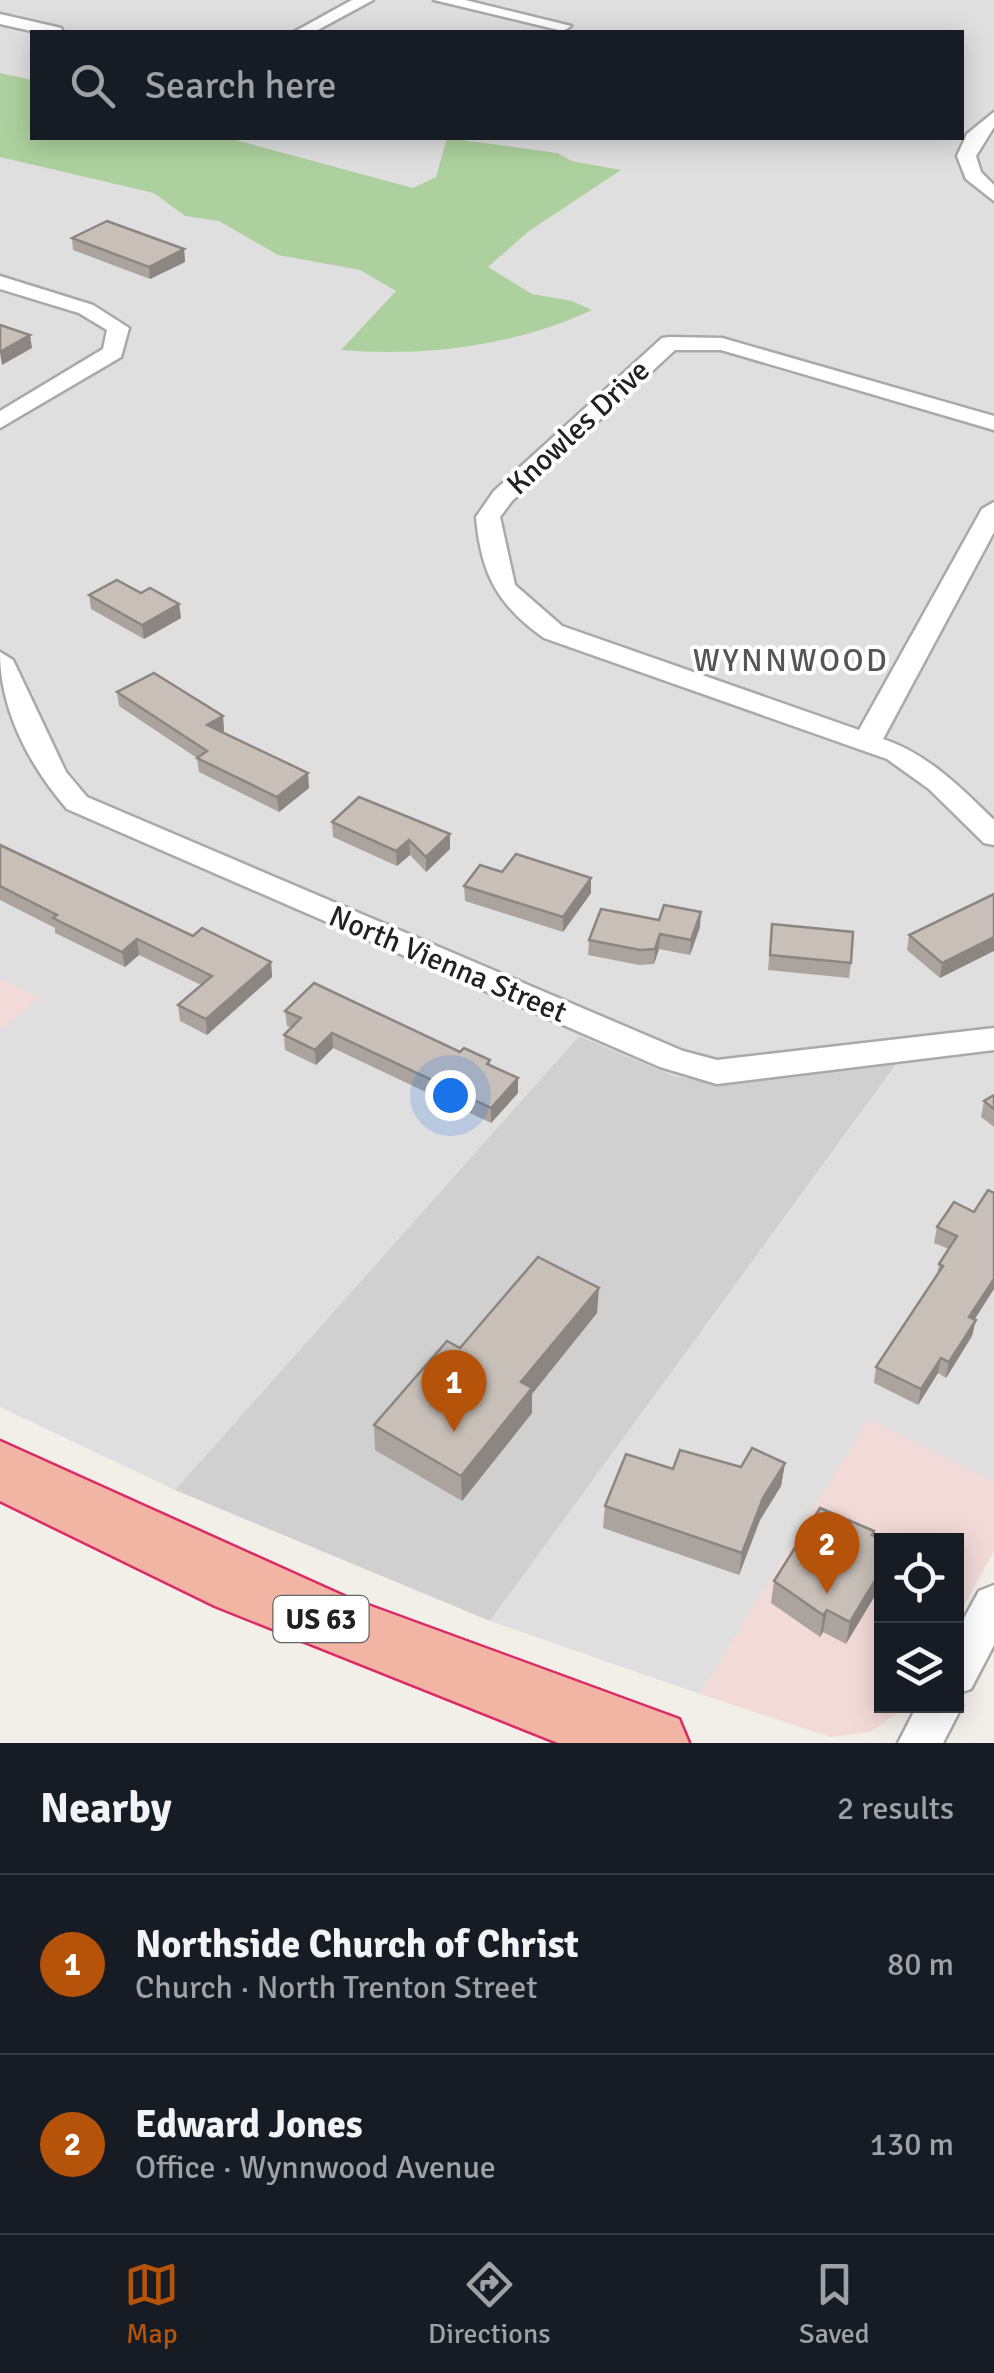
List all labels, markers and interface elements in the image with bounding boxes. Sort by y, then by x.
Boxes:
search box [30,30,964,140]
icon: search [65,58,120,113]
text: Search here [145,62,337,109]
street label: Knowles Drive [499,352,657,503]
district label: WYNNWOOD [693,641,889,680]
street label: North Vienna Street [324,898,572,1031]
your location [425,1070,476,1121]
pin: 1 [422,1350,486,1432]
pin: 2 [794,1512,860,1594]
map controls [874,1533,964,1713]
button: locate [874,1533,964,1623]
road number: US 63 [274,1596,368,1642]
button: layers [874,1623,964,1713]
text: Nearby [40,1783,172,1834]
text: 2 results [837,1789,954,1828]
text: Northside Church of Christ [135,1921,579,1968]
text: 1 [64,1945,81,1984]
text: 80 m [887,1945,954,1984]
text: Church · North Trenton Street [135,1968,537,2007]
text: Edward Jones [135,2101,363,2148]
text: 2 [64,2125,81,2164]
text: 130 m [870,2125,954,2164]
text: Office · Wynnwood Avenue [135,2148,496,2187]
tab: Map [124,2257,179,2351]
tab: Directions [428,2257,550,2351]
tab: Saved [799,2257,870,2351]

